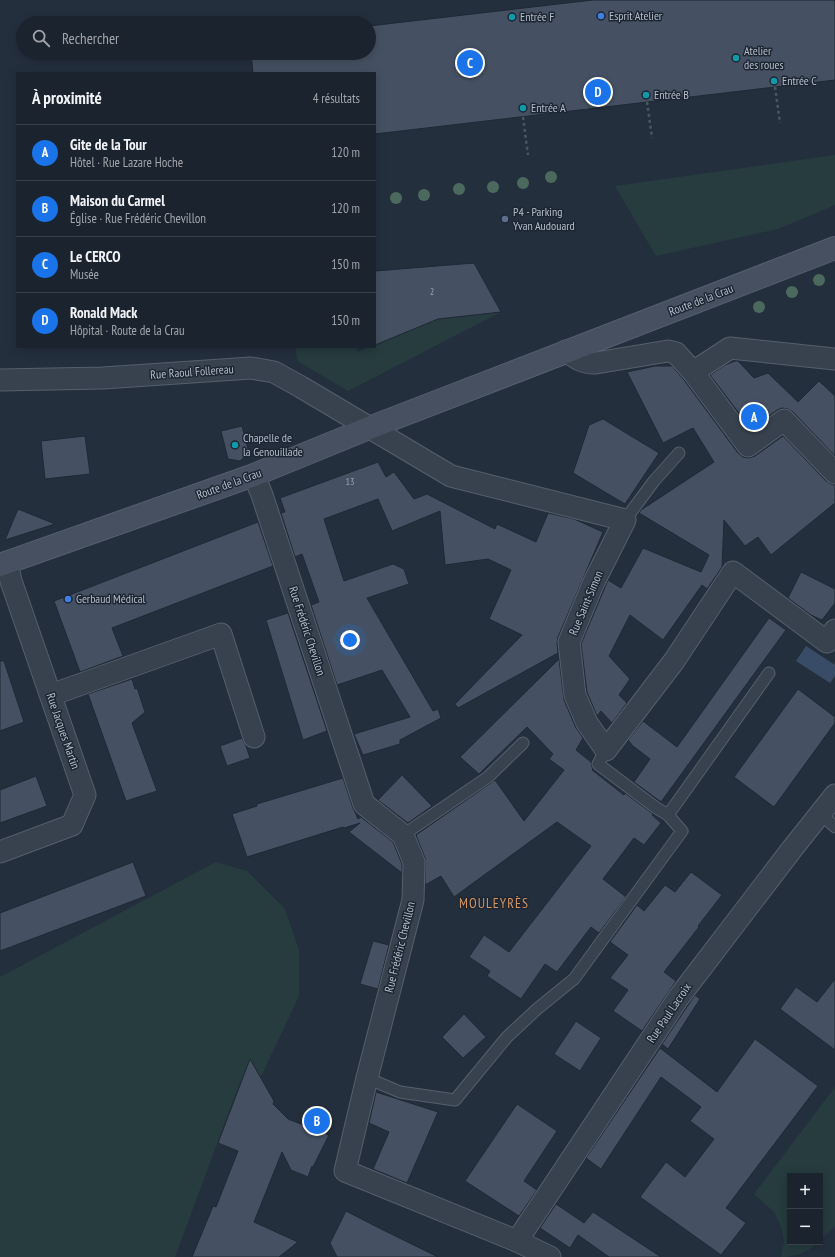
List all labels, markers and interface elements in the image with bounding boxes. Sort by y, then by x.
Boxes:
place label: Esprit Atelier [609,8,663,23]
place label: Entrée F [520,9,554,24]
marker: Esprit Atelier [596,11,606,21]
marker: Entrée F [507,12,517,22]
search box [16,16,376,60]
icon: search [30,27,52,49]
text: Rechercher [62,29,119,48]
place label: Atelier des roues [744,43,783,72]
pin: C [457,48,483,78]
marker: Atelier des roues [731,53,741,63]
place label: Entrée C [782,73,817,88]
marker: Entrée C [769,76,779,86]
pin: D [585,77,611,107]
text: À proximité [32,87,102,109]
place label: Entrée B [654,87,689,102]
text: 4 résultats [313,90,360,107]
marker: Entrée B [641,90,651,100]
place label: Entrée A [531,100,566,115]
marker: Entrée A [518,103,528,113]
text: Gite de la Tour [70,135,147,154]
text: A [42,144,48,161]
text: 120 m [331,144,360,161]
text: Hôtel · Rue Lazare Hoche [70,154,183,171]
text: Maison du Carmel [70,191,165,210]
text: B [42,200,48,217]
text: 120 m [331,200,360,217]
place label: P4 - Parking Yvan Audouard [513,204,575,233]
text: Église · Rue Frédéric Chevillon [70,210,206,227]
marker: P4 - Parking Yvan Audouard [500,214,510,224]
text: Le CERCO [70,247,120,266]
text: C [42,256,48,273]
text: 150 m [331,256,360,273]
text: Musée [70,266,99,283]
street label: Route de la Crau [666,280,735,319]
house number: 2 [430,285,434,298]
text: Ronald Mack [70,303,138,322]
text: D [42,312,48,329]
text: 150 m [331,312,360,329]
text: Hôpital · Route de la Crau [70,322,185,339]
street label: Rue Raoul Follereau [150,361,234,382]
pin: A [741,402,767,432]
place label: Chapelle de la Genouillade [243,430,303,459]
marker: Chapelle de la Genouillade [230,440,240,450]
street label: Route de la Crau [194,465,263,502]
house number: 13 [346,475,355,488]
street label: Rue Saint-Simon [565,568,606,637]
street label: Rue Frédéric Chevillon [286,584,329,677]
place label: Gerbaud Médical [76,591,146,606]
marker: Gerbaud Médical [63,594,73,604]
your location [340,630,360,650]
street label: Rue Jacques Martin [43,691,83,771]
district label: MOULEYRÈS [459,894,529,912]
street label: Rue Frédéric Chevillon [381,900,418,994]
street label: Rue Paul Lacroix [643,980,694,1045]
pin: B [304,1106,330,1136]
map controls [787,1173,823,1245]
button: + [787,1173,823,1209]
button: − [787,1209,823,1245]

